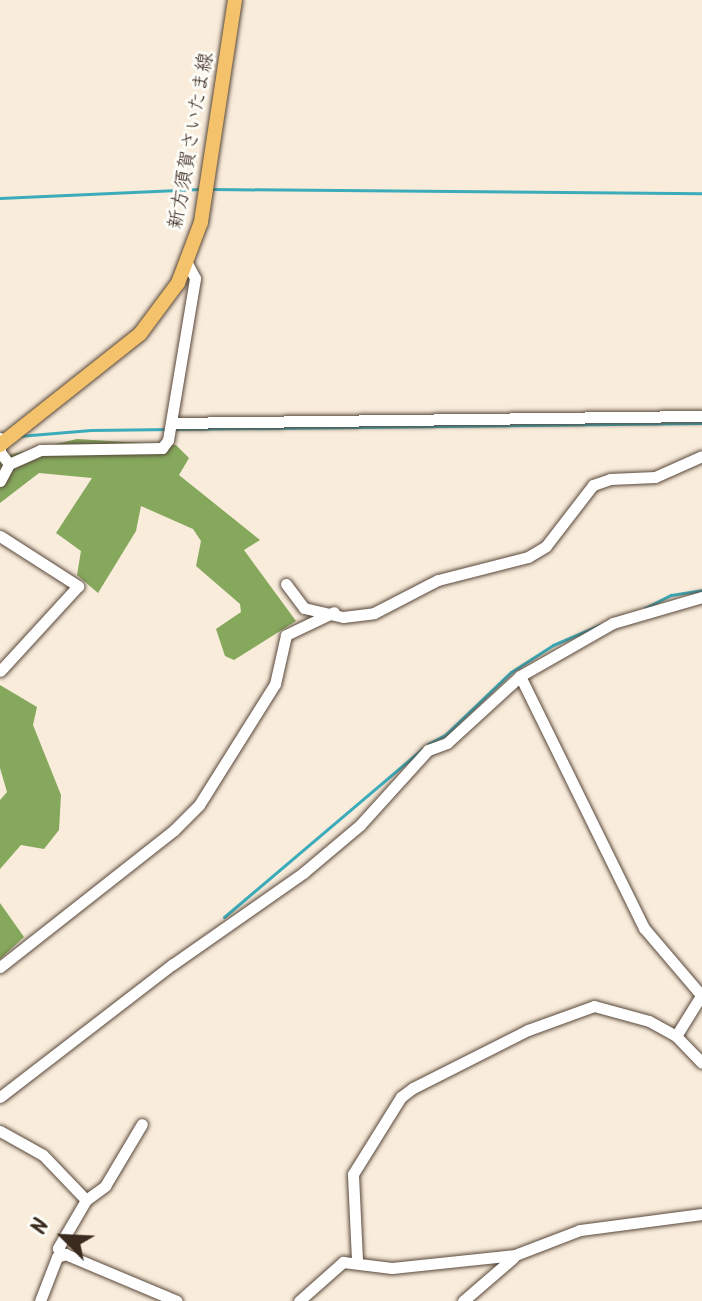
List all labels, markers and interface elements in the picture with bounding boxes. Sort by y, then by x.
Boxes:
street label: 新方須賀さいたま線 [165,50,219,232]
north arrow [24,1197,104,1277]
text: N [23,1214,60,1241]

